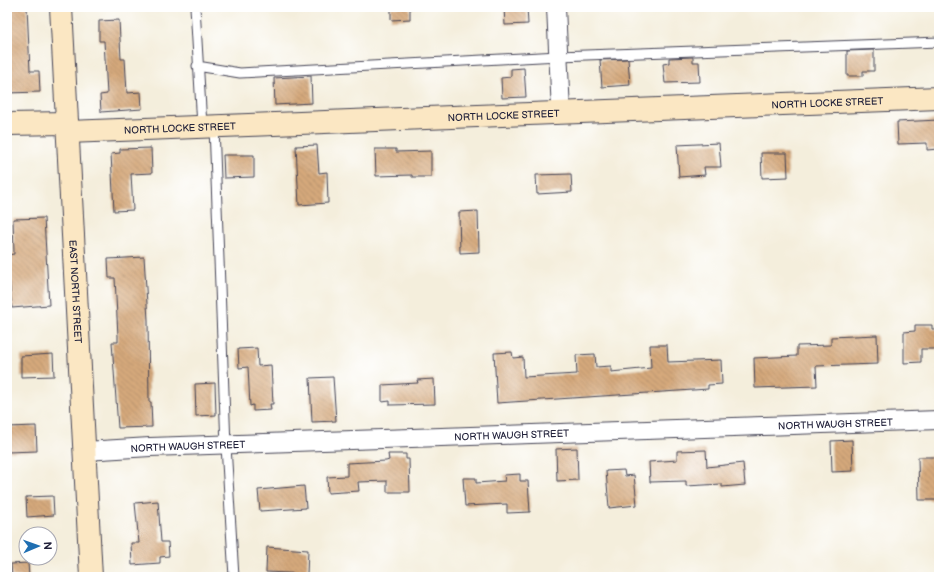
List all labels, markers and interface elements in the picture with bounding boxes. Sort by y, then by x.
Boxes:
street label: NORTH LOCKE STREET [771,95,884,112]
street label: NORTH LOCKE STREET [447,108,560,124]
street label: NORTH LOCKE STREET [124,120,236,137]
street label: EAST NORTH STREET [66,240,84,344]
street label: NORTH WAUGH STREET [778,417,893,433]
street label: NORTH WAUGH STREET [454,428,569,444]
street label: NORTH WAUGH STREET [130,439,246,455]
north arrow [18,526,58,566]
text: N [41,541,54,550]

